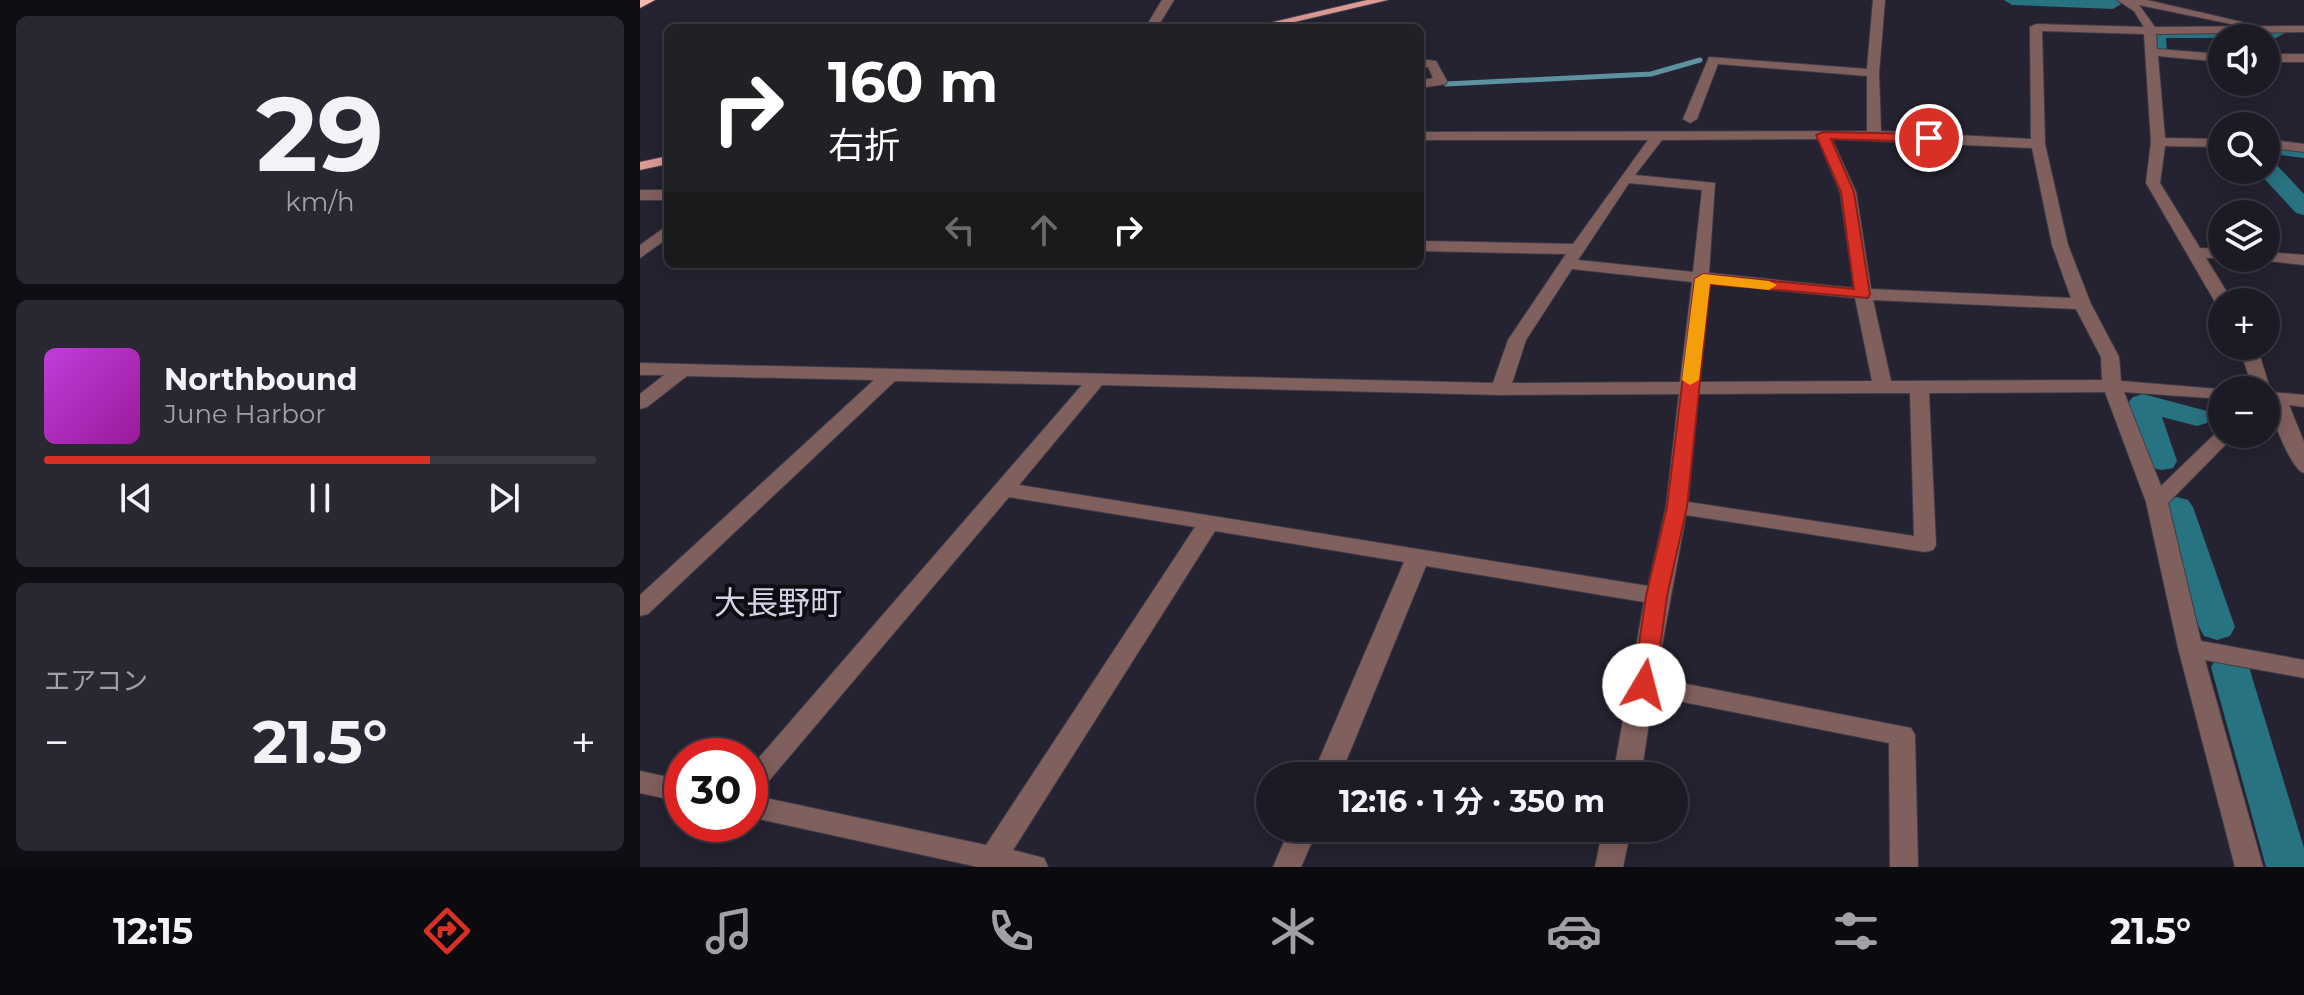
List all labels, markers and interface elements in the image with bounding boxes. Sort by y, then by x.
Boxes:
map controls [2208,24,2280,448]
button: sound [2208,24,2280,96]
text: 160 m [828,48,998,116]
icon: right [696,56,800,160]
text: 29 [256,70,384,197]
pin [1895,104,1963,172]
button: search [2208,112,2280,184]
icon: arrive [1907,116,1951,160]
text: 右折 [828,123,900,167]
text: km/h [285,186,355,218]
button: layers [2208,200,2280,272]
icon: left [938,208,982,252]
icon: ahead [1022,208,1066,252]
icon: right [1106,208,1150,252]
button: + [2208,288,2280,360]
text: Northbound [164,361,358,398]
button: − [2208,376,2280,448]
text: June Harbor [164,398,326,430]
icon: previous [114,476,158,520]
icon: pause [298,476,342,520]
icon: next [482,476,526,520]
district label: 大長野町 [714,583,842,622]
position arrow [1602,643,1686,727]
text: エアコン [44,665,148,697]
text: 21.5° [252,705,388,778]
text: − [44,715,69,769]
text: + [571,715,596,769]
speed limit sign: 30 [664,738,768,842]
text: 12:16 · 1 分 · 350 m [1339,783,1605,820]
icon: directions [419,903,475,959]
icon: music [701,903,757,959]
icon: phone [983,903,1039,959]
icon: climate [1265,903,1321,959]
icon: car [1546,903,1602,959]
icon: filters [1828,903,1884,959]
text: 12:15 [113,909,193,953]
text: 21.5° [2110,909,2191,953]

